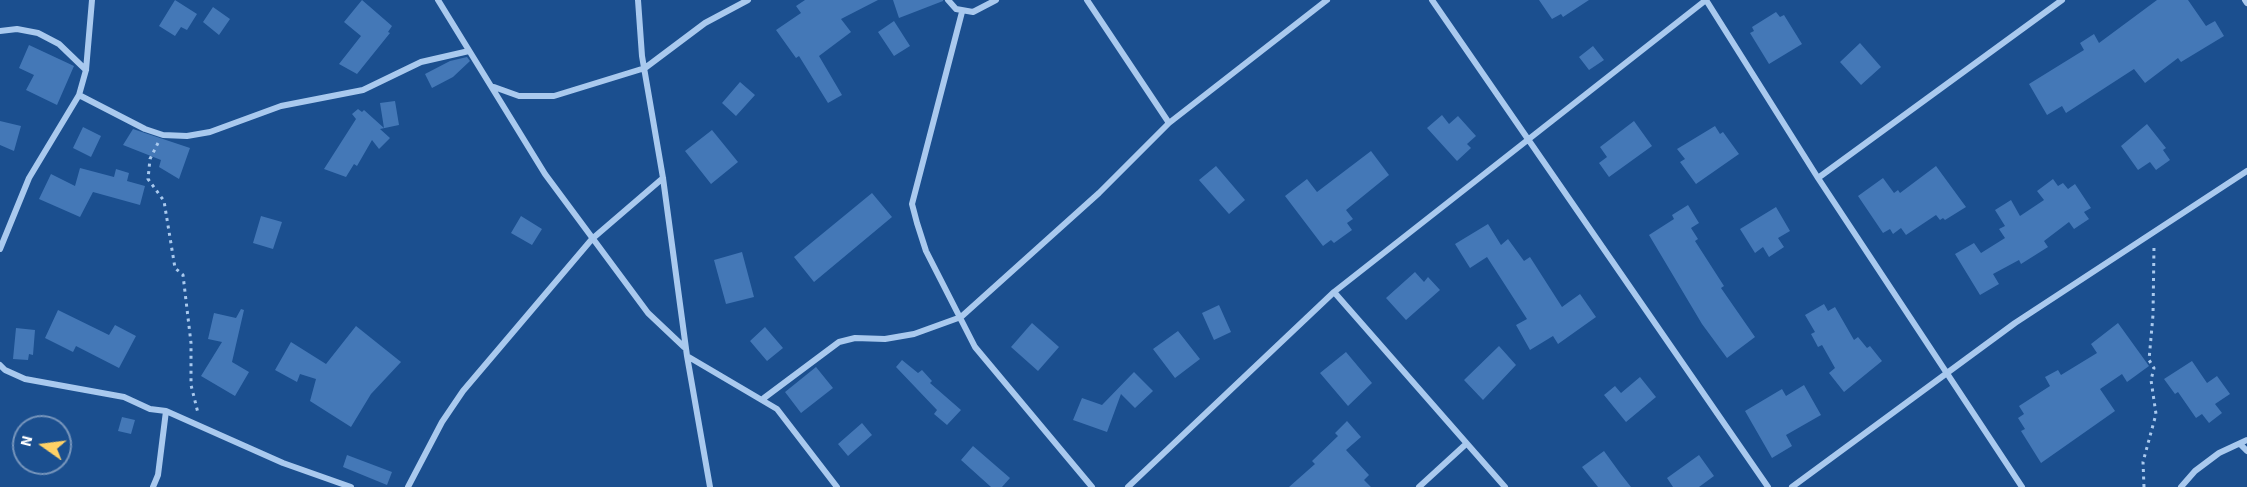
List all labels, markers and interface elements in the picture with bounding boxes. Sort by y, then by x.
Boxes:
north arrow [12,415,72,475]
text: N [15,433,38,449]

